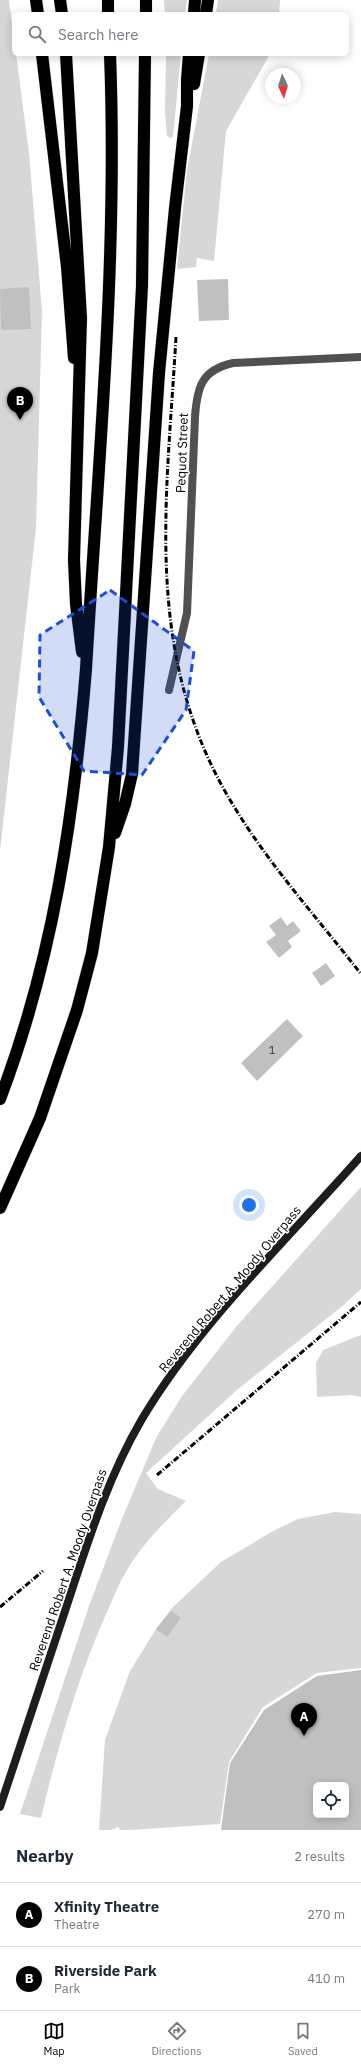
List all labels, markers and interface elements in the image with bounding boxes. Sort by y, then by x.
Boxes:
search box [12,12,349,56]
icon: search [26,23,48,45]
text: Search here [58,25,138,44]
north arrow [265,68,301,104]
pin: B [7,387,33,420]
street label: Pequot Street [172,413,192,493]
house number: 1 [269,1043,276,1057]
your location [239,1195,259,1215]
street label: Reverend Robert A. Moody Overpass [155,1202,305,1376]
street label: Reverend Robert A. Moody Overpass [25,1467,111,1673]
pin: A [291,1703,317,1736]
map controls [313,1782,349,1818]
button: locate [313,1782,349,1818]
text: Nearby [16,1845,74,1867]
text: 2 results [294,1848,345,1865]
text: Xfinity Theatre [54,1897,159,1916]
text: A [25,1906,33,1923]
text: 270 m [307,1906,345,1923]
text: Theatre [54,1916,99,1933]
text: Riverside Park [54,1961,157,1980]
text: B [25,1970,33,1987]
text: 410 m [307,1970,345,1987]
text: Park [54,1980,80,1997]
tab: Map [43,2020,65,2058]
tab: Directions [151,2020,202,2058]
tab: Saved [288,2020,318,2058]

